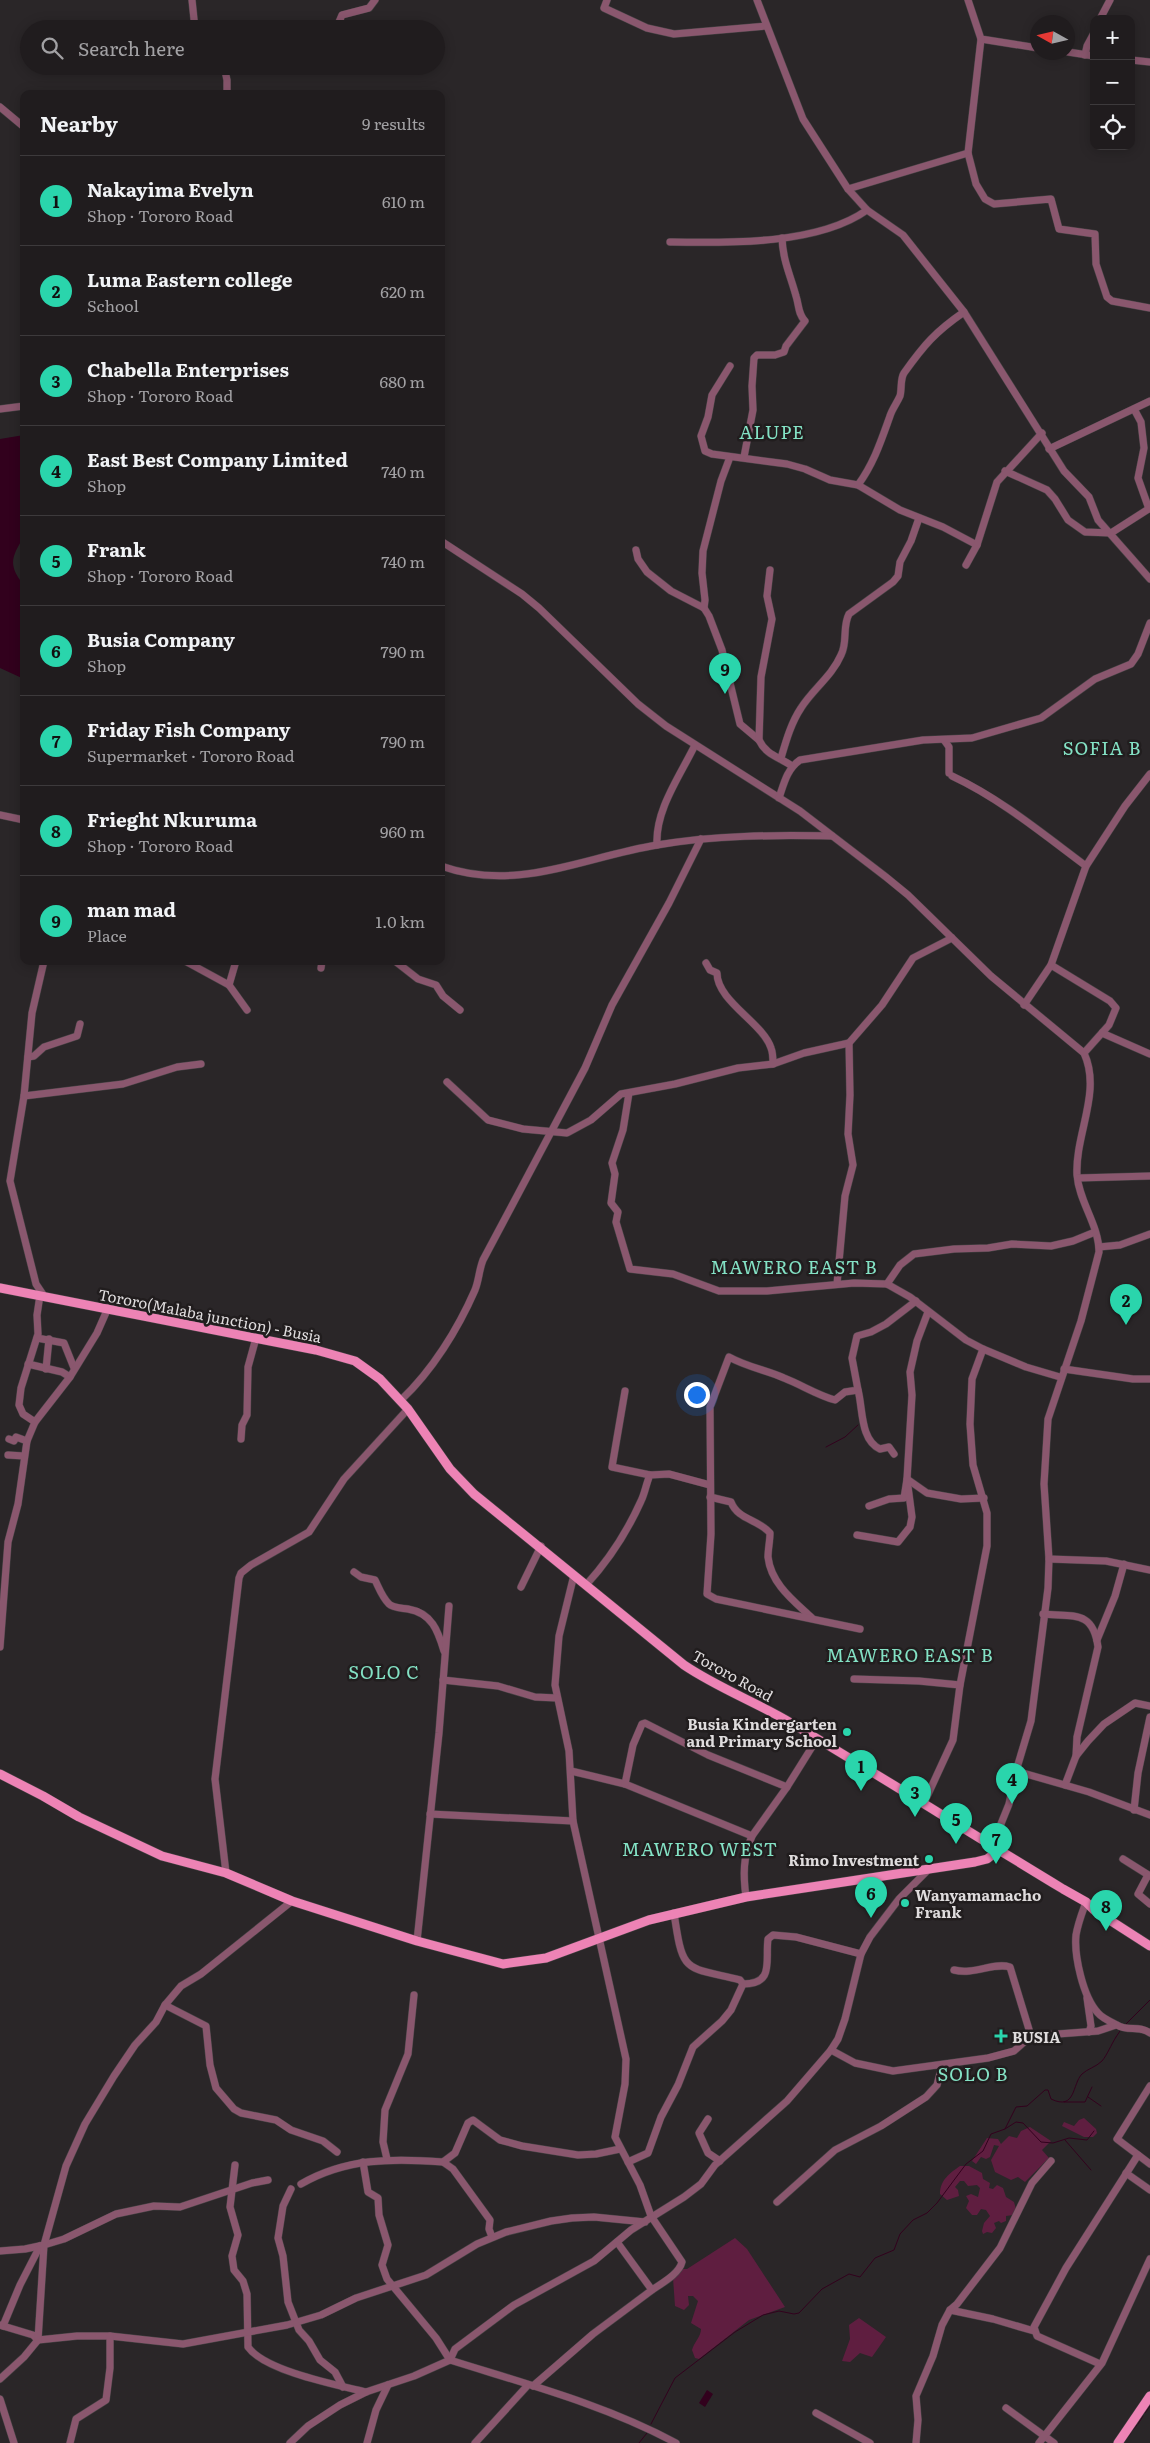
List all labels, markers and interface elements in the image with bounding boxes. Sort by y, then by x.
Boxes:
north arrow [1030,15,1075,60]
map controls [1090,15,1135,150]
button: + [1090,15,1135,60]
search box [20,20,445,75]
icon: search [38,34,66,62]
text: Search here [78,34,185,62]
button: − [1090,60,1135,105]
button: locate [1090,105,1135,150]
text: Nearby [40,107,118,138]
text: 9 results [362,111,425,135]
text: Nakayima Evelyn [87,175,254,203]
text: 1 [53,189,59,213]
text: 610 m [382,189,425,213]
text: Shop · Tororo Road [87,203,233,227]
text: Luma Eastern college [87,265,293,293]
text: 2 [52,279,60,303]
text: 620 m [380,279,425,303]
text: School [87,293,139,317]
text: Chabella Enterprises [87,355,289,383]
text: 3 [52,369,60,393]
text: 680 m [380,369,425,393]
text: Shop · Tororo Road [87,383,233,407]
district label: ALUPE [739,418,805,445]
text: East Best Company Limited [87,445,348,473]
text: 4 [51,459,61,483]
text: 740 m [381,459,425,483]
text: Shop [87,473,126,497]
text: Frank [87,535,146,563]
text: 5 [52,549,60,573]
text: 740 m [381,549,425,573]
text: Shop · Tororo Road [87,563,233,587]
text: Busia Company [87,625,235,653]
text: 6 [51,639,61,663]
text: 790 m [381,639,425,663]
text: Shop [87,653,126,677]
pin: 9 [709,653,741,694]
text: Friday Fish Company [87,715,290,743]
text: 7 [52,729,60,753]
text: 790 m [381,729,425,753]
district label: SOFIA B [1063,734,1141,761]
text: Supermarket · Tororo Road [87,743,295,767]
text: Frieght Nkuruma [87,805,257,833]
text: 8 [51,819,61,843]
text: 960 m [380,819,425,843]
text: Shop · Tororo Road [87,833,233,857]
text: man mad [87,895,176,923]
text: 9 [51,909,61,933]
text: 1.0 km [376,909,425,933]
text: Place [87,923,127,947]
district label: MAWERO EAST B [710,1253,878,1280]
street label: Tororo(Malaba junction) - Busia [96,1282,325,1348]
pin: 2 [1110,1284,1142,1325]
your location [684,1382,710,1408]
district label: MAWERO EAST B [826,1641,994,1668]
street label: Tororo Road [688,1643,778,1707]
district label: SOLO C [348,1658,420,1685]
place label: Busia Kindergarten and Primary School [687,1712,838,1752]
marker: Busia Kindergarten and Primary School [841,1726,853,1738]
pin: 1 [845,1750,877,1791]
pin: 4 [996,1763,1028,1804]
pin: 3 [899,1776,931,1817]
pin: 5 [940,1803,972,1844]
pin: 7 [980,1823,1012,1864]
district label: MAWERO WEST [622,1835,778,1862]
place label: Rimo Investment [788,1848,919,1871]
marker: Rimo Investment [923,1853,935,1865]
pin: 6 [855,1877,887,1918]
place label: Wanyamamacho Frank [915,1883,1041,1923]
pin: 8 [1090,1890,1122,1931]
marker: Wanyamamacho Frank [899,1897,911,1909]
place label: BUSIA [1012,2025,1061,2048]
marker: BUSIA [994,2029,1008,2043]
district label: SOLO B [938,2060,1008,2087]

